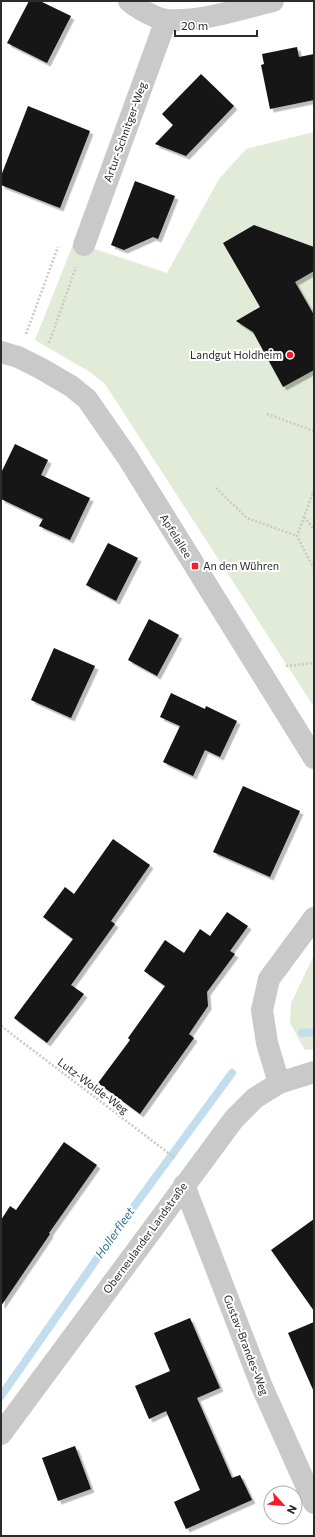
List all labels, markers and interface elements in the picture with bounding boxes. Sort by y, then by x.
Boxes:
scale bar [175,12,257,38]
text: 20 m [181,18,208,32]
street label: Artur-Schnitger-Weg [100,80,149,184]
place label: Landgut Holdheim [190,348,282,361]
marker: Landgut Holdheim [285,350,295,360]
street label: Apfelallee [158,511,195,560]
place label: An den Wühren [203,559,279,572]
marker: An den Wühren [190,561,200,571]
street label: Lutz-Wolde-Weg [56,1055,131,1116]
street label: Oberneulander Landstraße [100,1179,189,1296]
water label: Hollerfleet [92,1203,137,1260]
street label: Gustav-Brandes-Weg [221,1293,272,1397]
north arrow [263,1485,303,1525]
text: N [285,1503,300,1516]

